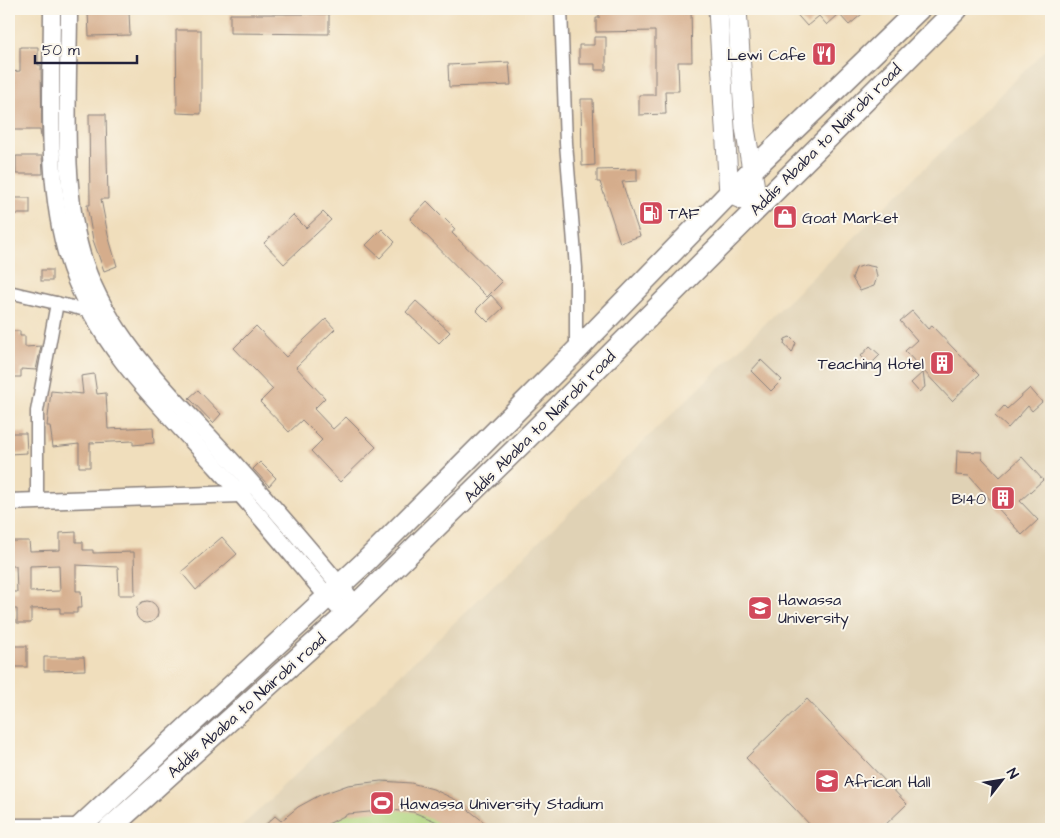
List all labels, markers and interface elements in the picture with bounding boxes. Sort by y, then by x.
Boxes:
scale bar [35,32,138,64]
text: 50 m [42,40,80,61]
restaurant icon: Lewi Cafe [811,41,837,67]
place label: Lewi Cafe [727,44,806,66]
street label: Addis Ababa to Nairobi road [745,59,907,221]
fuel station icon: TAF [638,200,664,226]
place label: TAF [668,203,699,225]
shop icon: Goat Market [772,204,798,230]
place label: Goat Market [802,207,899,229]
street label: Addis Ababa to Nairobi road [459,346,621,508]
building icon: Teaching Hotel [929,350,955,376]
place label: Teaching Hotel [818,353,924,376]
building icon: B140 [990,485,1016,511]
place label: B140 [952,488,986,510]
place label: Hawassa University [778,589,849,630]
school or university icon: Hawassa University [747,595,773,621]
street label: Addis Ababa to Nairobi road [163,628,331,783]
north arrow [978,756,1028,806]
text: N [1001,765,1023,783]
school or university icon: African Hall [814,768,840,794]
place label: African Hall [844,771,931,793]
sports icon: Hawassa University Stadium [369,790,395,816]
place label: Hawassa University Stadium [400,793,603,816]

